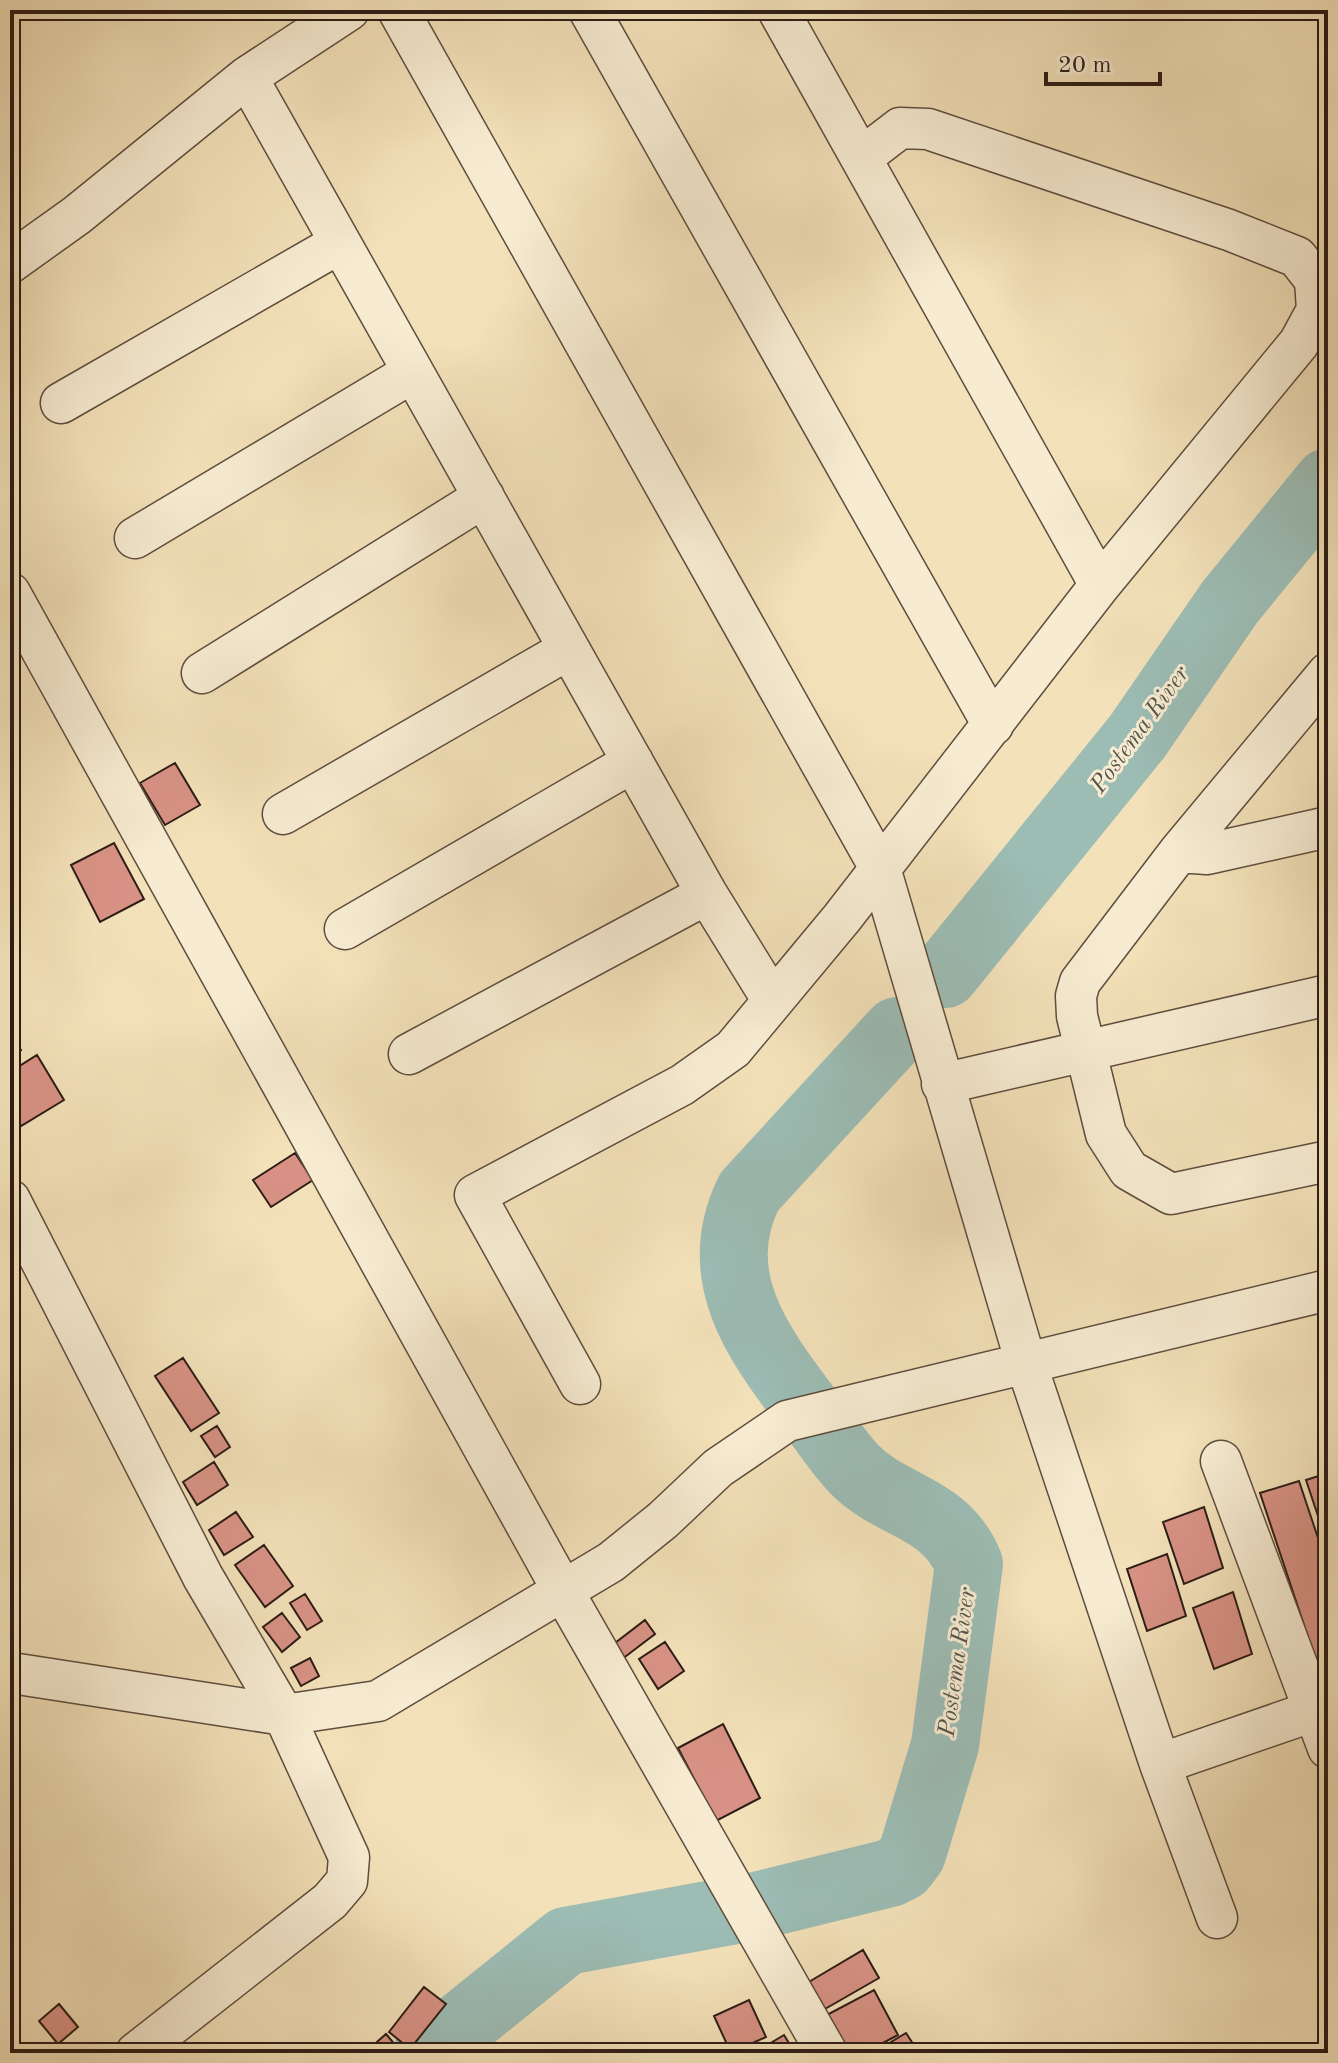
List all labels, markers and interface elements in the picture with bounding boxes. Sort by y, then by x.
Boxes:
scale bar [1046,36,1160,86]
text: 20 m [1058,54,1112,78]
water label: Postema River [1086,662,1195,799]
water label: Postema River [936,1586,980,1739]

